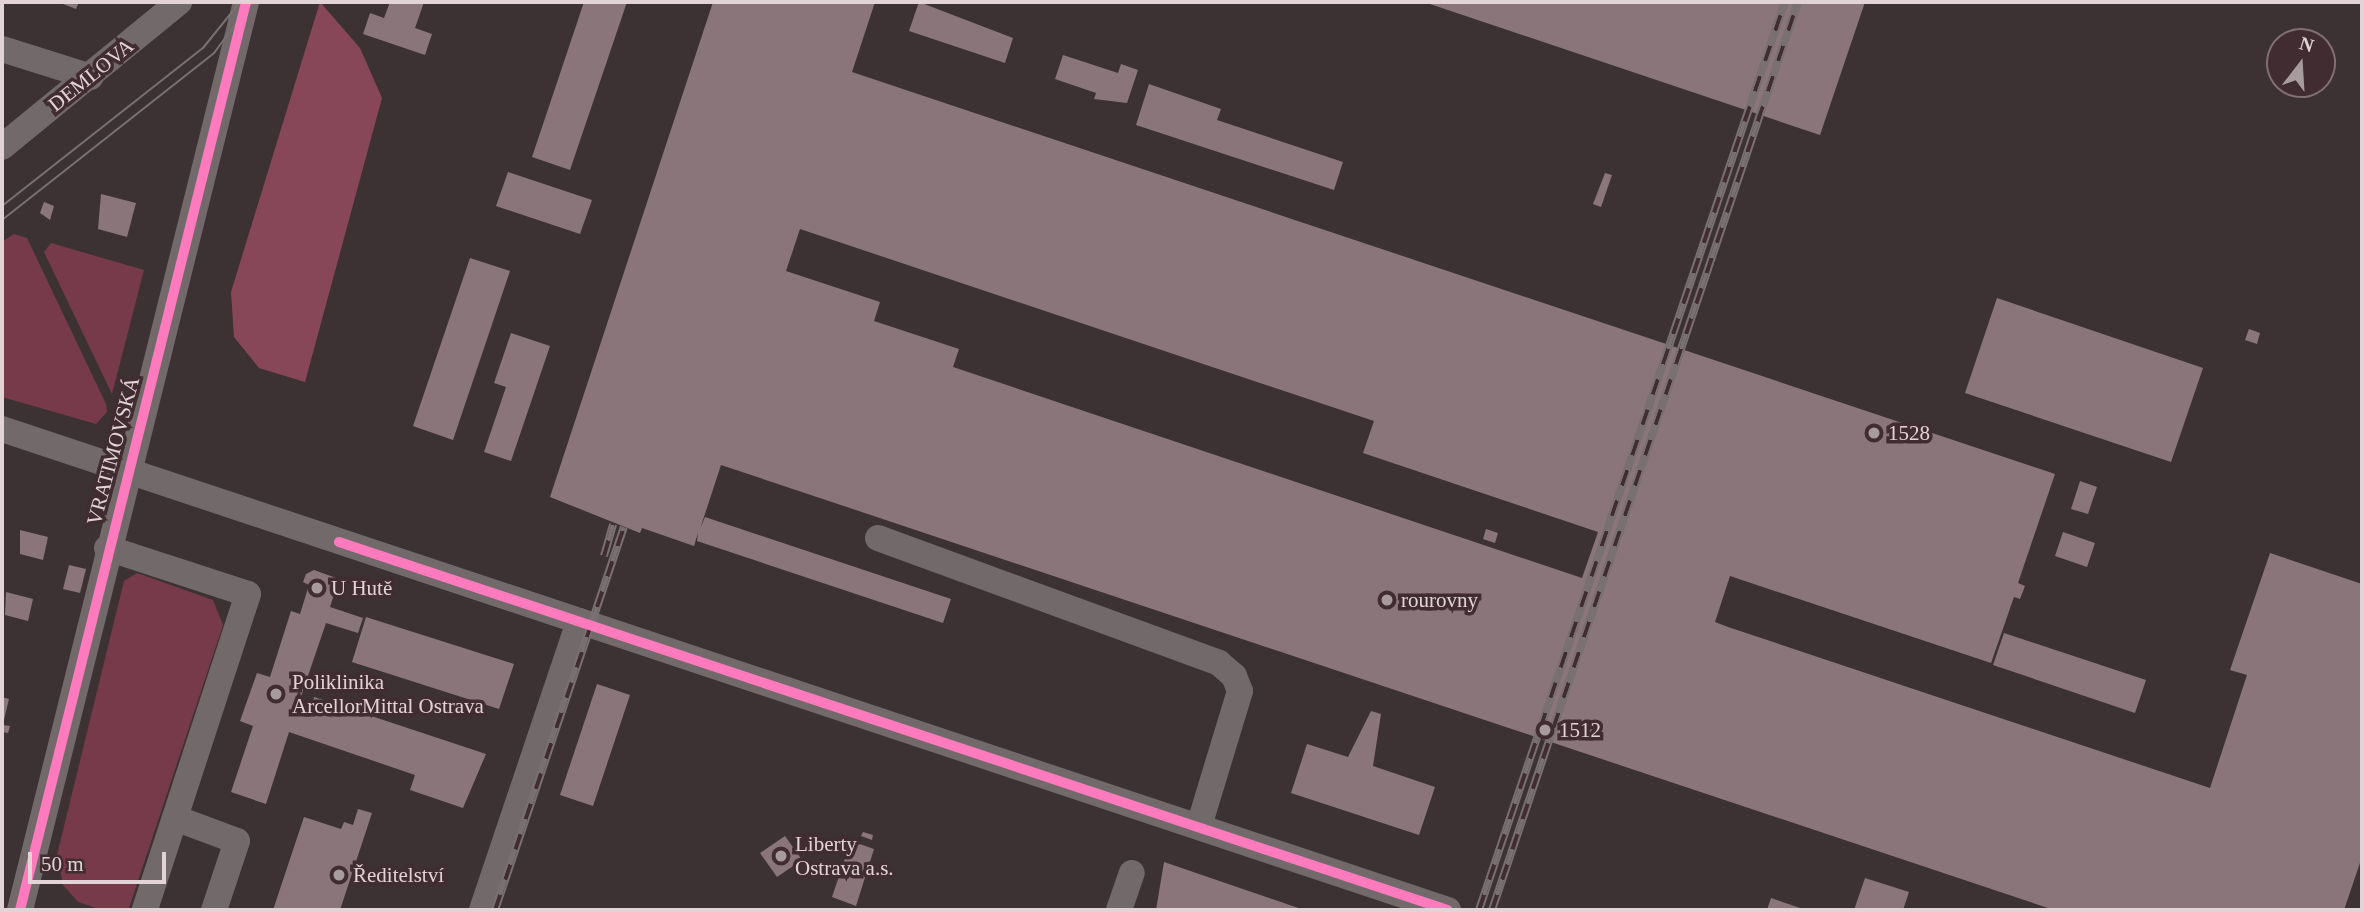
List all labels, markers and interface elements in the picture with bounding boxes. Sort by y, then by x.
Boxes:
north arrow [2266,28,2336,98]
text: N [2297,32,2316,56]
street label: DEMLOVA [43,33,139,117]
street label: VRATIMOVSKÁ [81,374,145,528]
place label: 1528 [1888,420,1930,446]
marker: 1528 [1866,425,1882,441]
place label: U Hutě [331,575,392,601]
marker: U Hutě [309,580,325,596]
place label: rourovny [1401,587,1478,613]
marker: rourovny [1379,592,1395,608]
place label: Poliklinika ArcellorMittal Ostrava [292,669,484,719]
marker: Poliklinika ArcellorMittal Ostrava [266,684,286,704]
place label: 1512 [1559,717,1601,743]
marker: 1512 [1537,722,1553,738]
place label: Liberty Ostrava a.s. [795,831,894,881]
scale bar [32,838,170,882]
marker: Liberty Ostrava a.s. [773,848,789,864]
text: 50 m [41,852,84,876]
place label: Ředitelství [353,862,444,888]
marker: Ředitelství [331,867,347,883]

